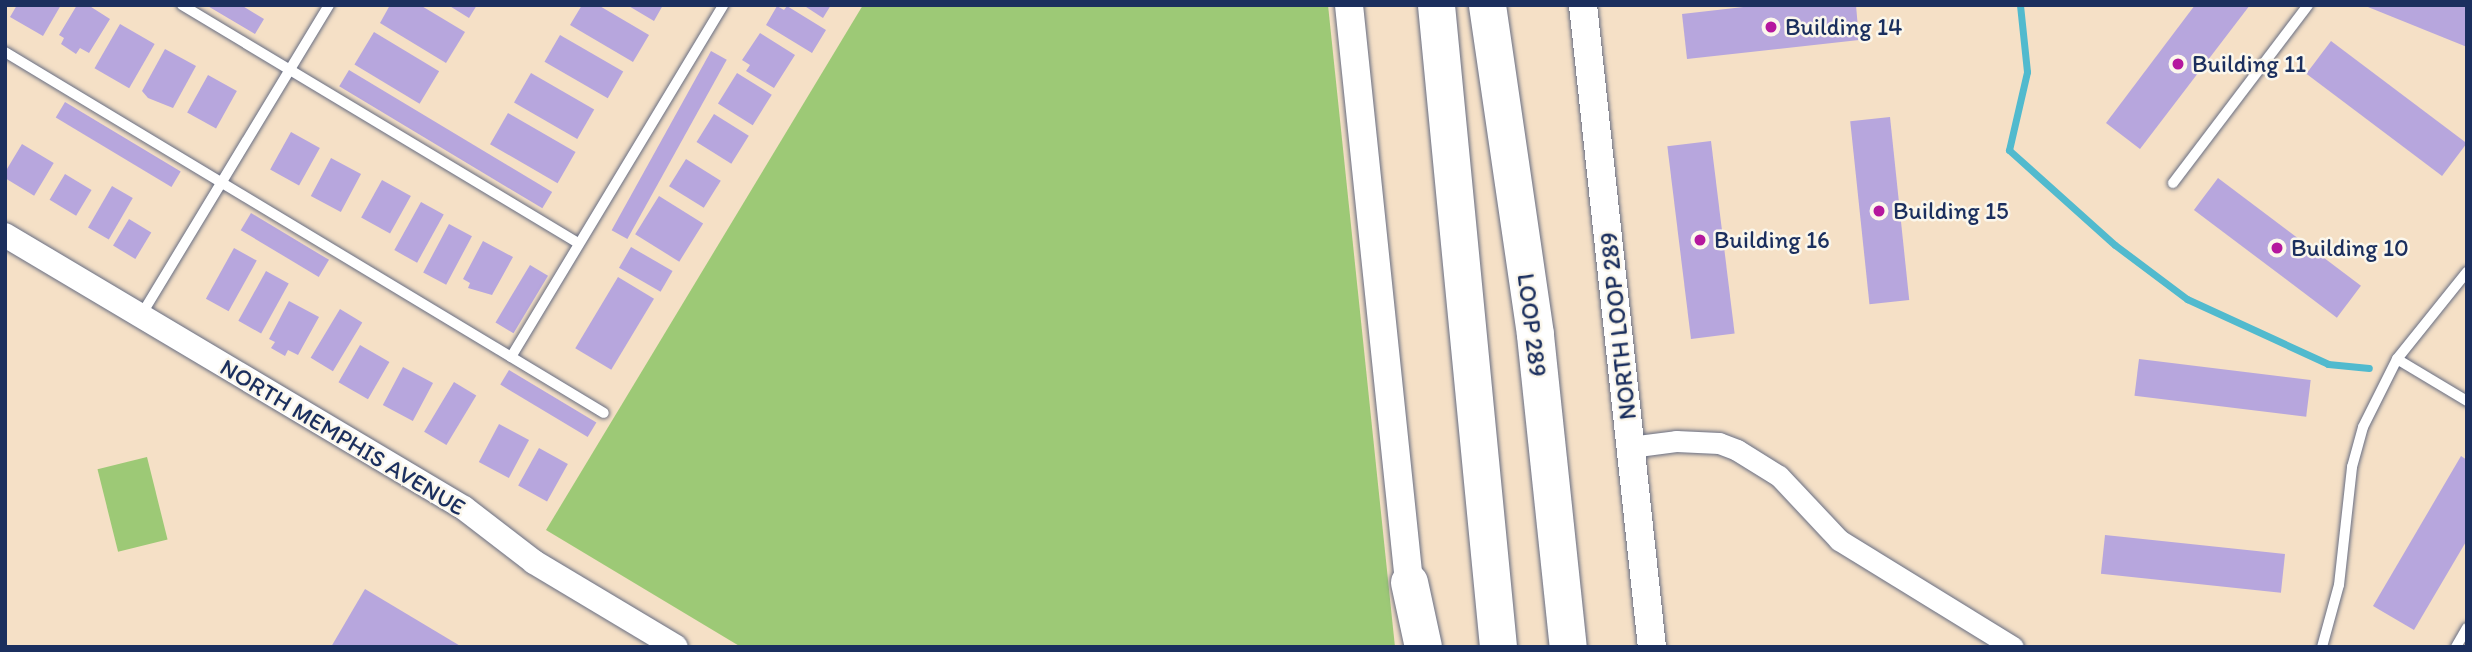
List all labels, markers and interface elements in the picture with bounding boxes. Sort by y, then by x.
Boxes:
place label: Building 14 [1785,13,1903,41]
marker: Building 14 [1763,19,1779,35]
place label: Building 11 [2192,50,2306,78]
marker: Building 11 [2170,56,2186,72]
place label: Building 15 [1893,197,2009,225]
marker: Building 15 [1871,203,1887,219]
place label: Building 16 [1714,226,1830,254]
street label: NORTH LOOP 289 [1594,231,1642,421]
marker: Building 16 [1692,232,1708,248]
place label: Building 10 [2291,234,2409,262]
marker: Building 10 [2269,240,2285,256]
street label: LOOP 289 [1511,272,1553,378]
street label: NORTH MEMPHIS AVENUE [216,353,470,521]

